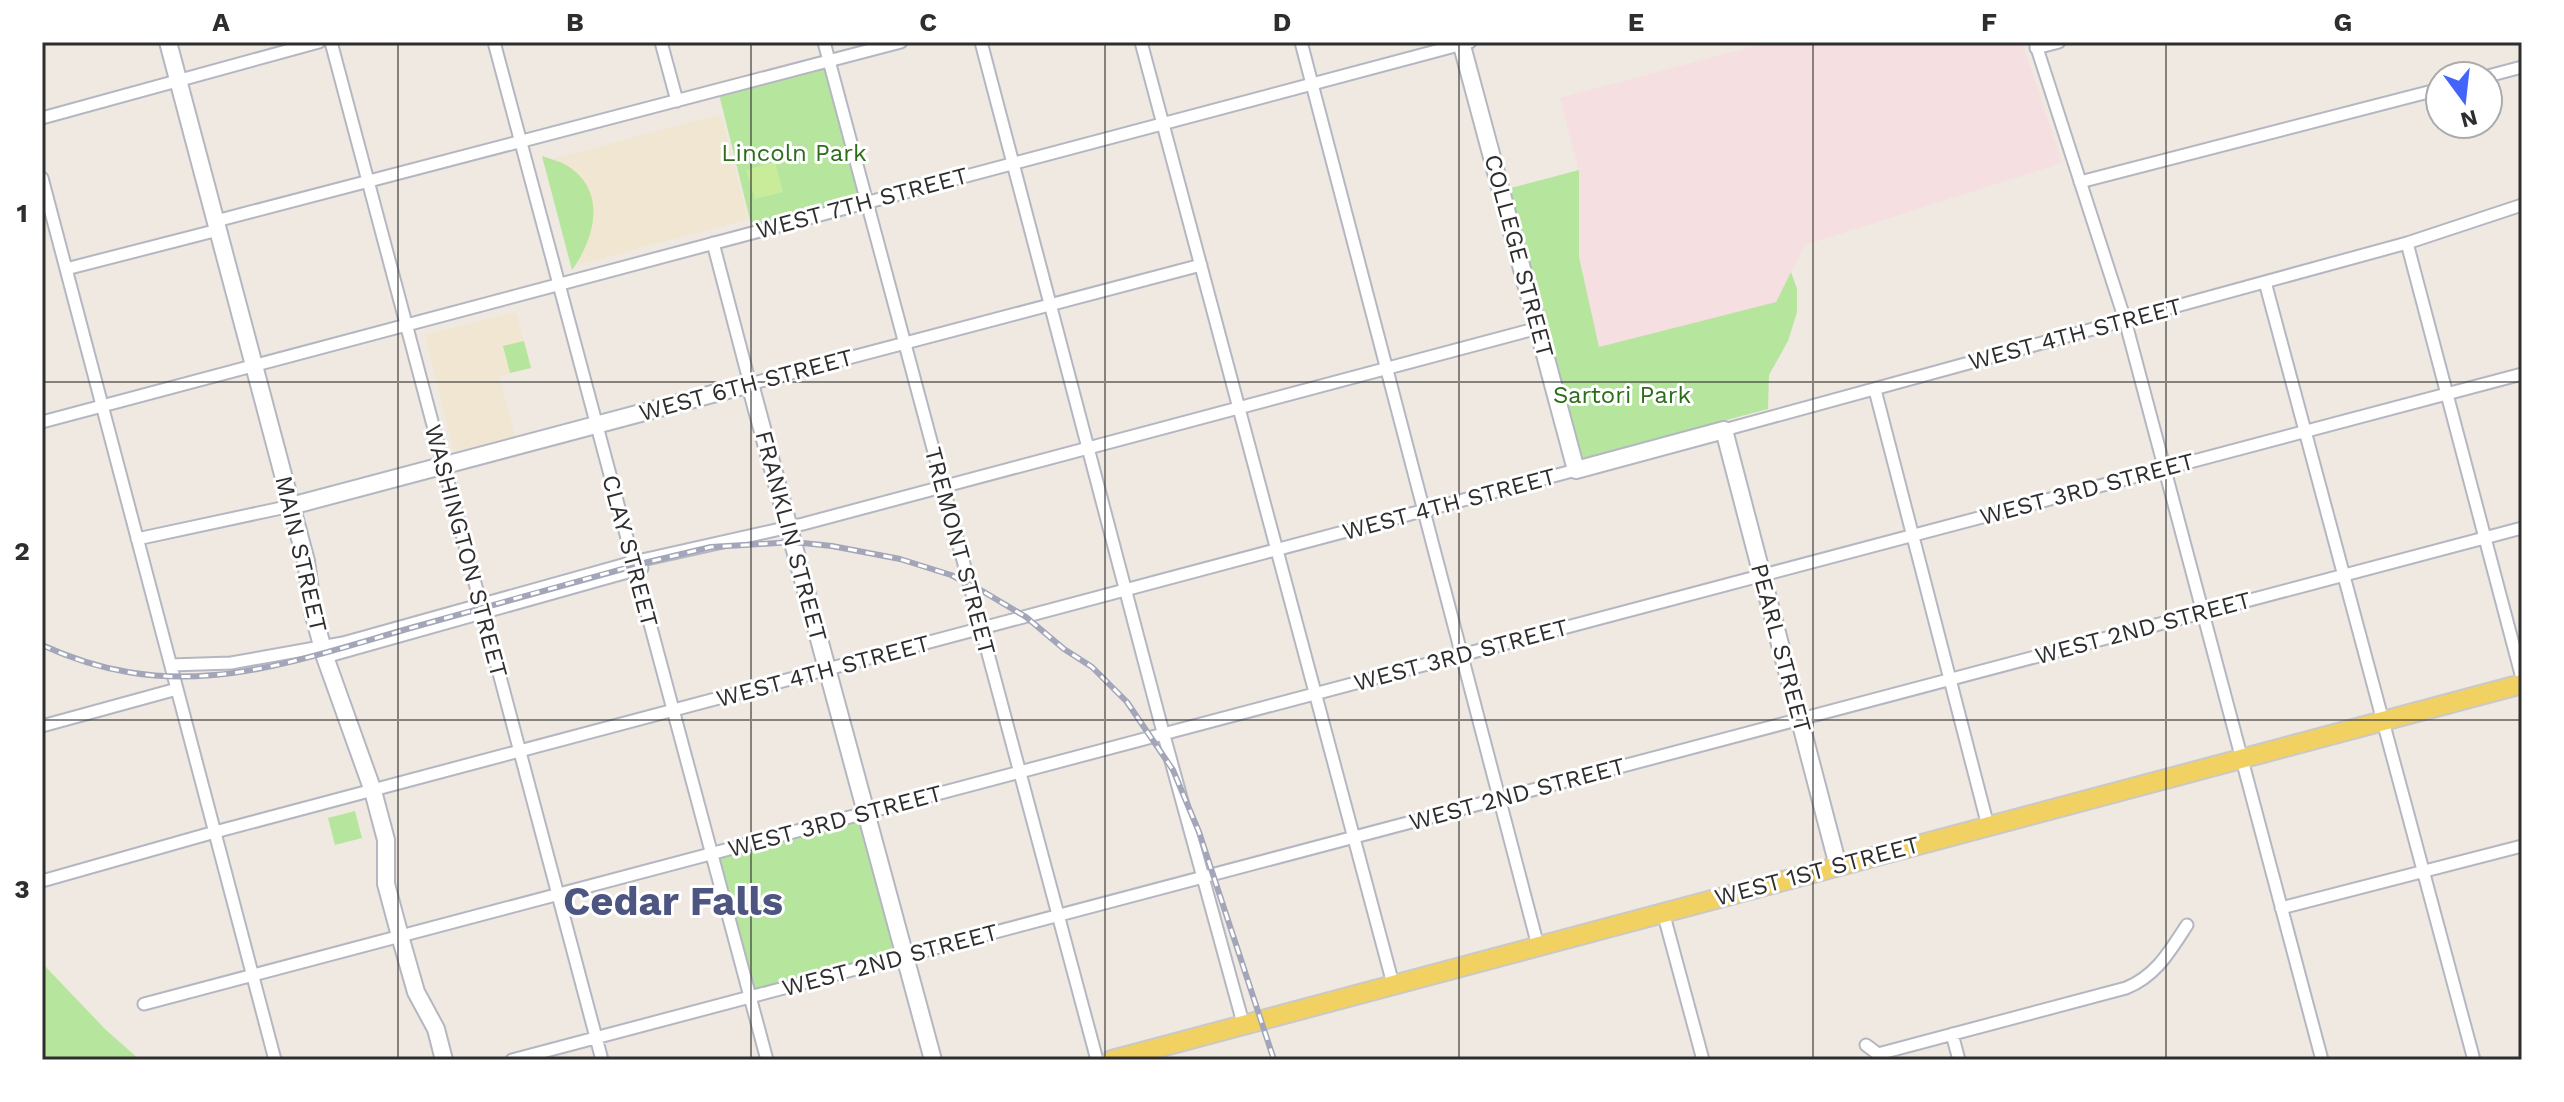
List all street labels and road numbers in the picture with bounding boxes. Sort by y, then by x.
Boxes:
street label: COLLEGE STREET [1478,151,1560,361]
street label: WEST 7TH STREET [753,161,971,245]
street label: WEST 4TH STREET [1965,292,2185,376]
street label: WEST 6TH STREET [636,343,856,427]
street label: WASHINGTON STREET [419,422,513,680]
street label: FRANKLIN STREET [749,427,833,645]
street label: TREMONT STREET [919,444,1001,658]
street label: WEST 3RD STREET [1977,447,2197,531]
street label: WEST 4TH STREET [1339,462,1559,546]
street label: CLAY STREET [596,472,664,630]
street label: MAIN STREET [269,473,333,635]
street label: PEARL STREET [1745,560,1817,736]
street label: WEST 2ND STREET [2032,586,2254,670]
street label: WEST 3RD STREET [1351,613,1571,697]
street label: WEST 4TH STREET [713,629,933,713]
street label: WEST 2ND STREET [1406,752,1628,836]
street label: WEST 3RD STREET [725,779,945,863]
street label: WEST 1ST STREET [1712,830,1922,912]
street label: WEST 2ND STREET [779,918,1001,1002]

